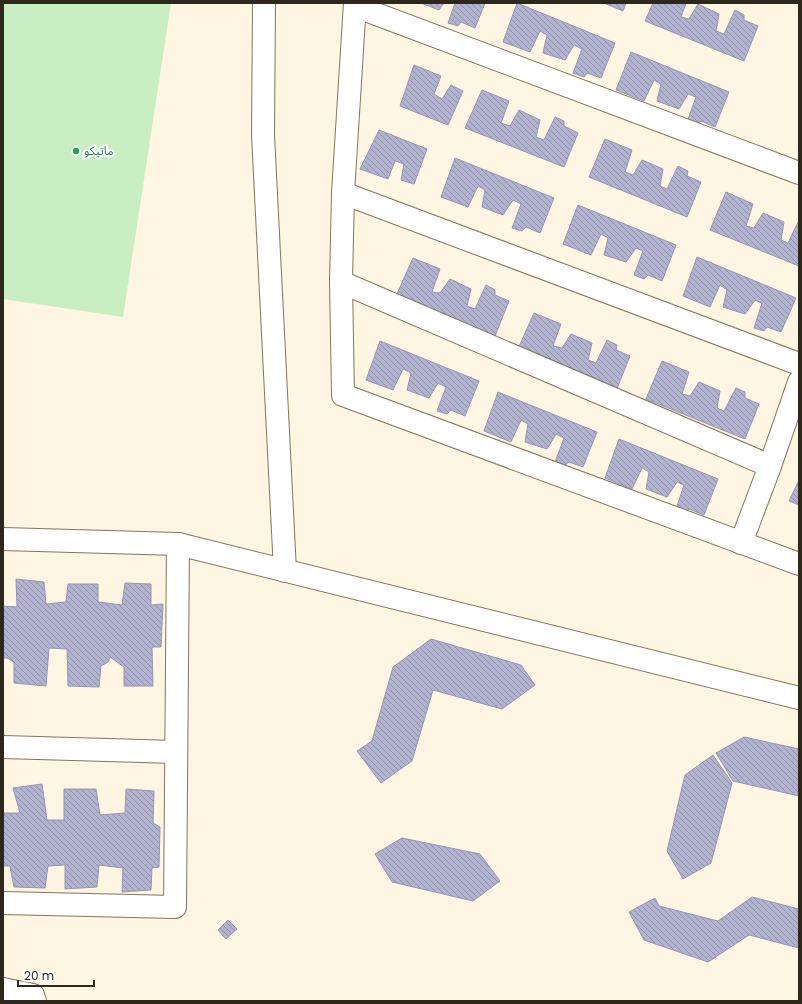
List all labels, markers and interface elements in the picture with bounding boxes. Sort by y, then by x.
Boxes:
place label: ماتيكو [84,142,114,159]
marker: ماتيكو [71,146,81,156]
scale bar [18,962,94,988]
text: 20 m [24,967,54,984]

